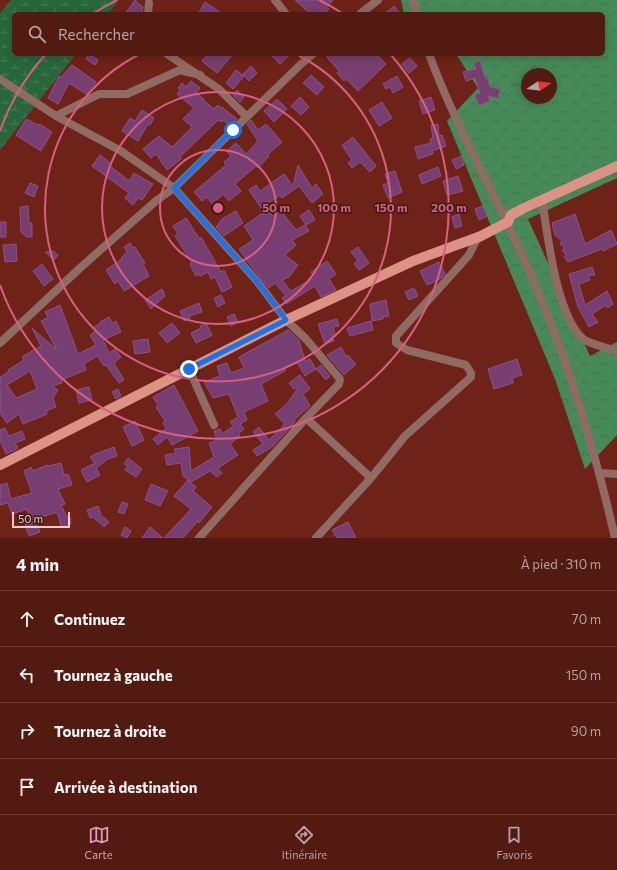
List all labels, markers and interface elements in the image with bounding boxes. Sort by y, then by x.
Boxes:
search box [12,12,605,56]
icon: search [26,23,48,45]
text: Rechercher [58,25,135,43]
north arrow [521,68,557,104]
route start [224,121,242,139]
text: 50 m [262,200,290,214]
text: 100 m [317,200,351,214]
text: 150 m [374,200,408,214]
text: 200 m [431,200,467,214]
centre of rings [211,201,225,215]
route end [180,360,198,378]
scale bar [12,510,70,529]
text: 50 m [18,512,43,525]
text: 4 min [16,554,59,575]
text: À pied · 310 m [521,556,601,572]
icon: ahead [16,608,38,630]
text: Continuez [54,610,125,628]
text: 70 m [572,611,601,627]
icon: left [16,664,38,686]
text: Tournez à gauche [54,666,173,684]
text: 150 m [566,667,601,683]
icon: right [16,720,38,742]
text: Tournez à droite [54,722,166,740]
text: 90 m [571,723,601,739]
icon: arrive [16,776,38,798]
text: Arrivée à destination [54,778,197,796]
tab: Carte [85,824,113,861]
tab: Itinéraire [282,824,327,861]
tab: Favoris [496,824,532,861]

